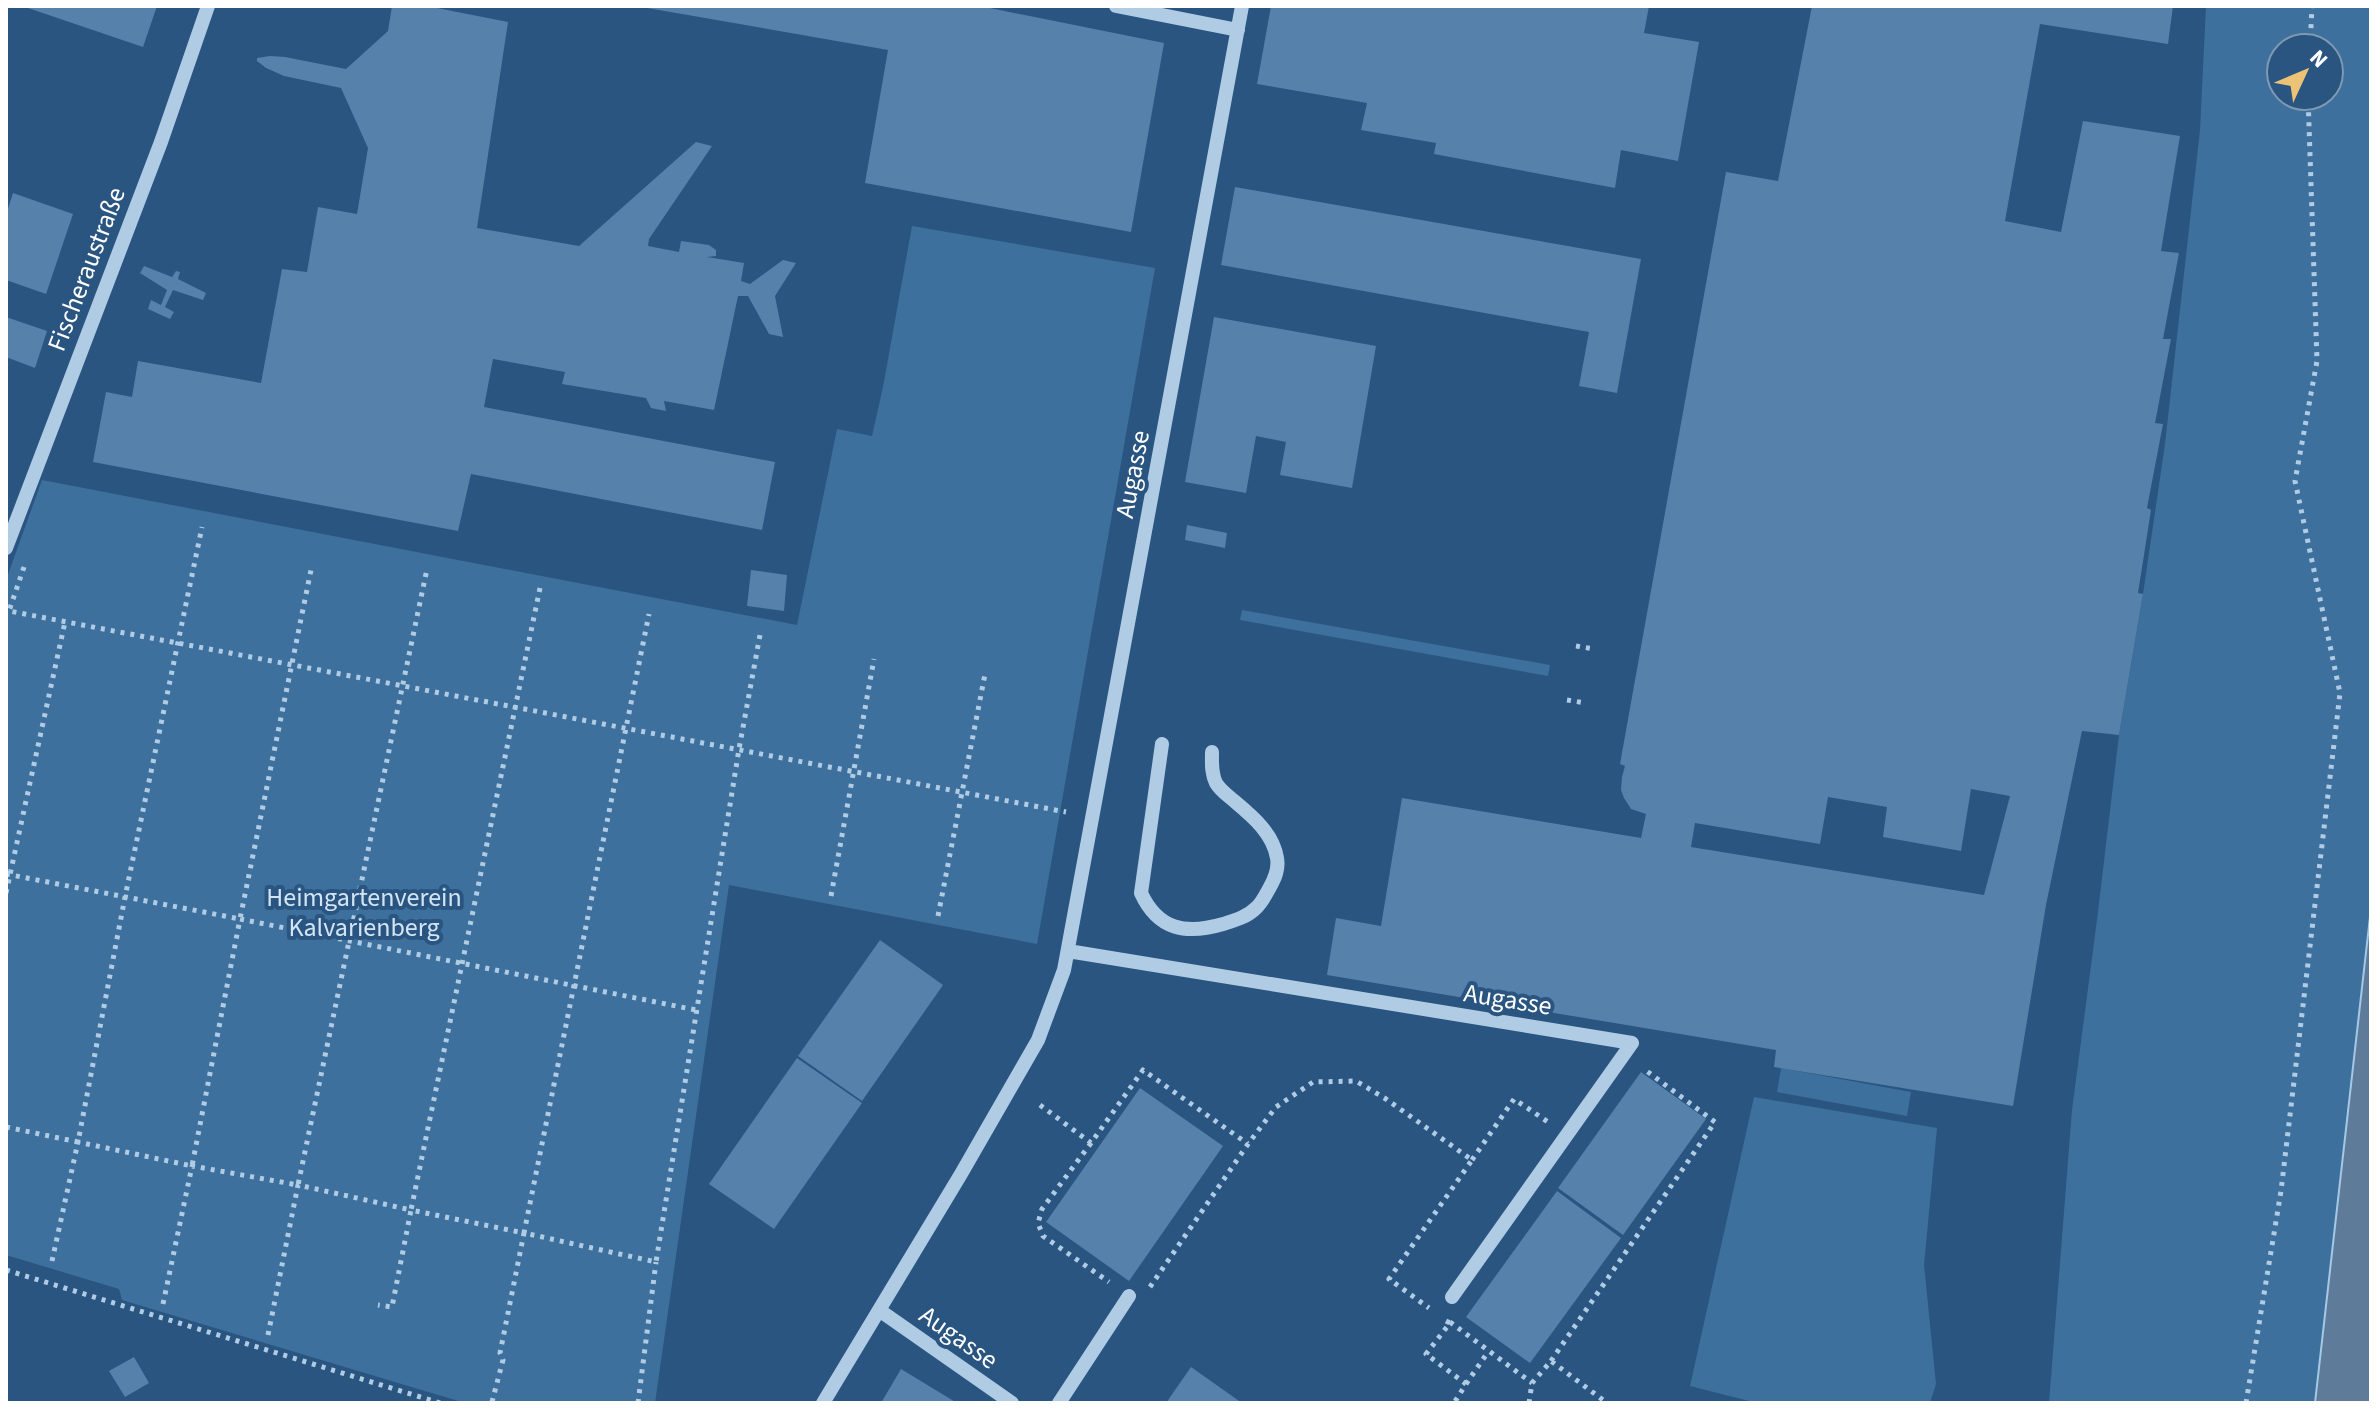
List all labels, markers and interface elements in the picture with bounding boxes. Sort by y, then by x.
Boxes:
north arrow [2265,32,2345,112]
text: N [2302,42,2335,75]
street label: Fischeraustraße [38,182,135,357]
street label: Augasse [1106,427,1159,521]
park label: Heimgartenverein Kalvarienberg [266,879,462,946]
street label: Augasse [1461,974,1555,1025]
street label: Augasse [912,1297,1006,1378]

